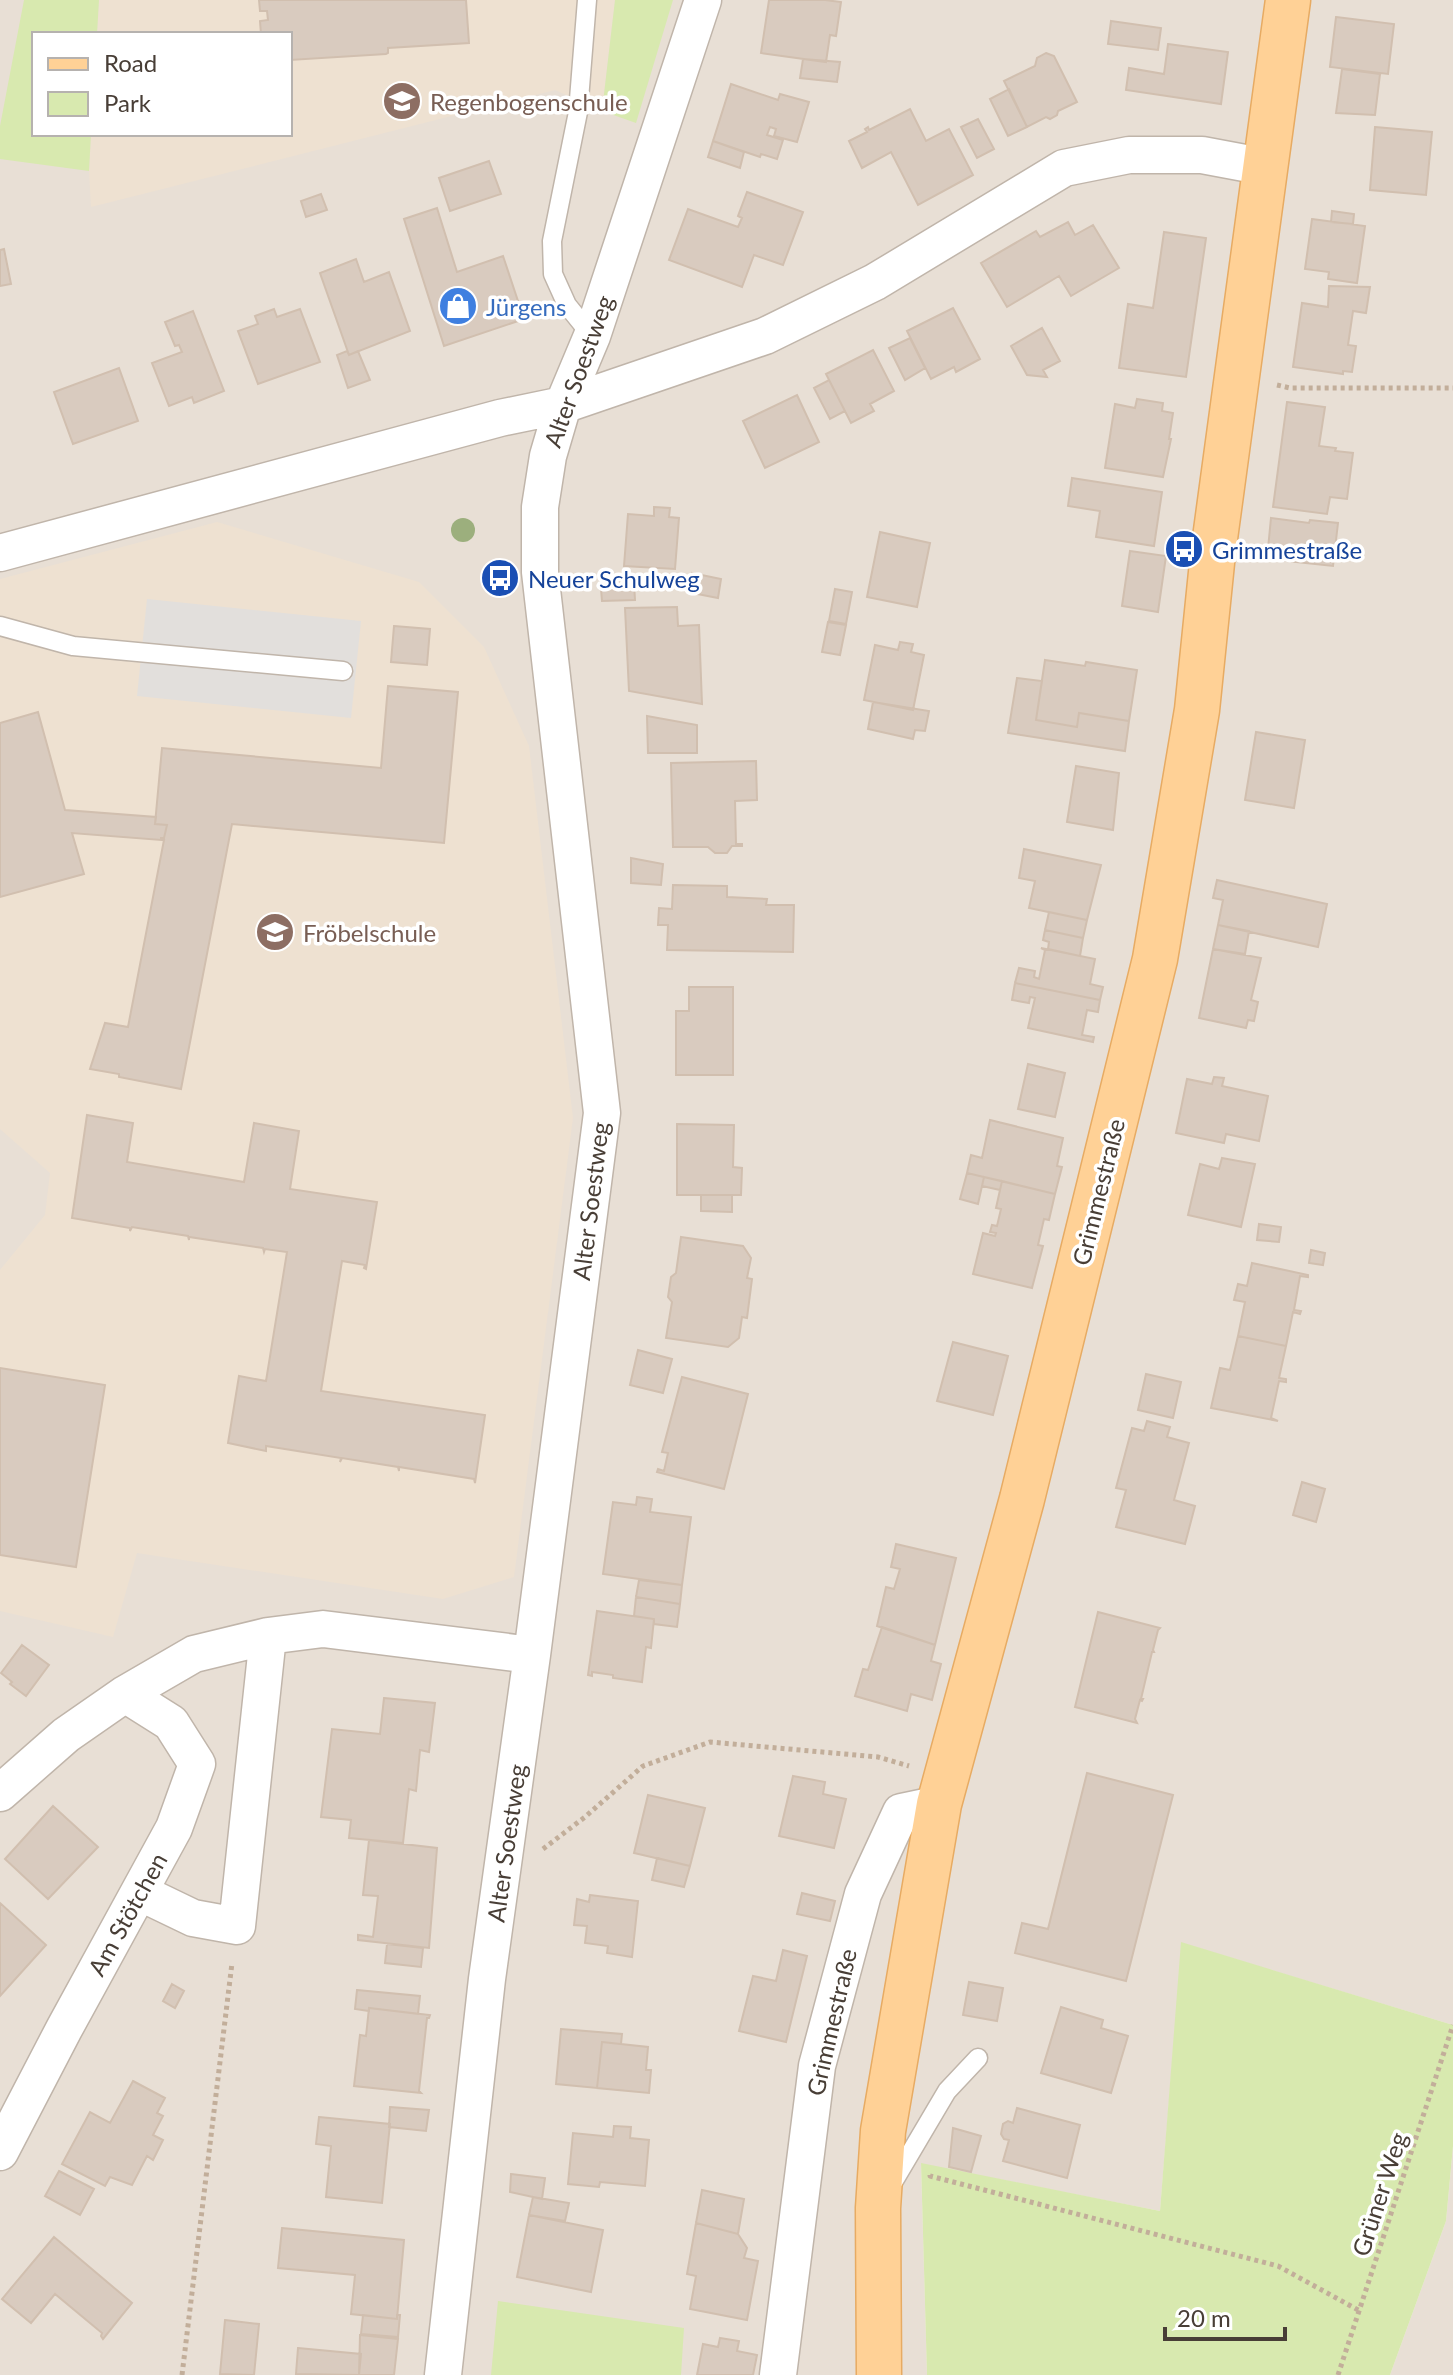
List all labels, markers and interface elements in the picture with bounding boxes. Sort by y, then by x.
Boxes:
legend [32,32,292,136]
text: Road [104,48,157,77]
school or university icon: Regenbogenschule [381,80,423,122]
place label: Regenbogenschule [430,87,628,116]
text: Park [104,88,152,117]
shop icon: Jürgens [437,285,479,327]
street label: Alter Soestweg [537,291,619,451]
place label: Jürgens [486,292,566,321]
bus stop icon: Grimmestraße [1163,528,1205,570]
place label: Grimmestraße [1212,535,1362,564]
bus stop icon: Neuer Schulweg [479,557,521,599]
place label: Neuer Schulweg [528,564,700,593]
school or university icon: Fröbelschule [254,911,296,953]
place label: Fröbelschule [303,918,436,947]
street label: Grimmestraße [1066,1116,1130,1268]
street label: Alter Soestweg [566,1120,614,1282]
street label: Alter Soestweg [481,1762,531,1924]
street label: Am Stötchen [81,1848,173,1980]
street label: Grimmestraße [800,1946,862,2098]
street label: Grüner Weg [1345,2129,1413,2259]
scale bar [1165,2291,1285,2341]
text: 20 m [1177,2303,1231,2332]

